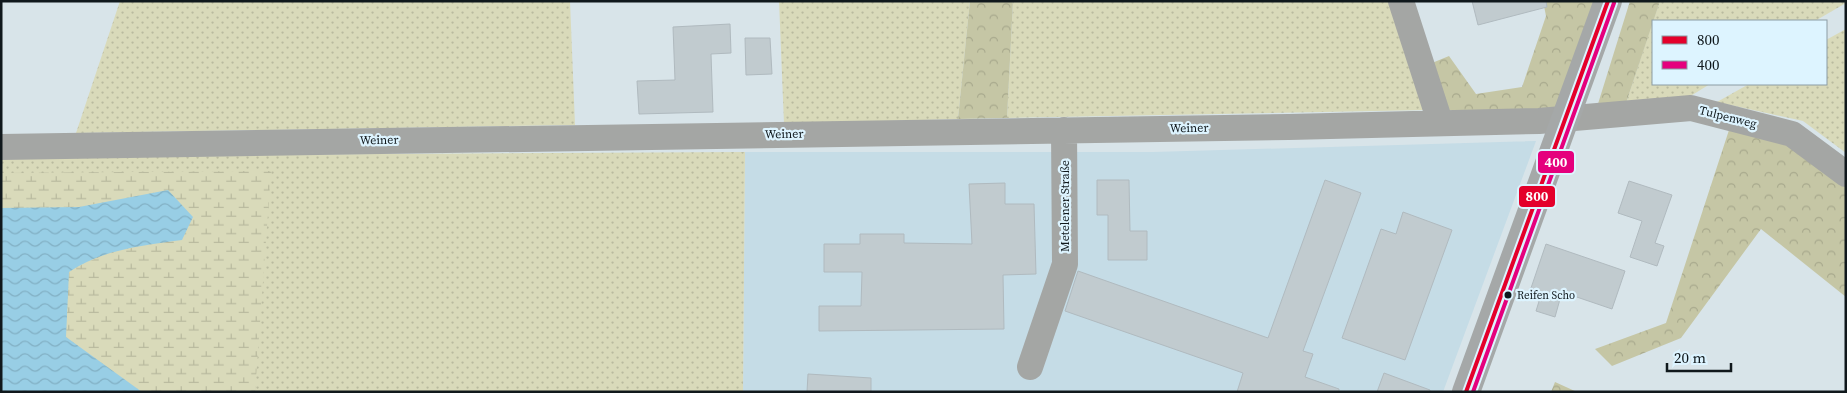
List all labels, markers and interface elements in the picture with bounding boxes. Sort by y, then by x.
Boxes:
legend [1652,20,1827,85]
text: 800 [1697,29,1720,50]
text: 400 [1697,54,1720,75]
street label: Tulpenweg [1698,102,1758,132]
street label: Weiner [1169,120,1209,136]
street label: Weiner [764,126,804,142]
street label: Weiner [359,132,399,148]
line badge: 400 [1537,150,1575,174]
text: 400 [1545,152,1568,172]
street label: Metelener Straße [1057,160,1073,252]
line badge: 800 [1518,185,1556,208]
text: 800 [1526,186,1549,206]
place label: Reifen Scho [1517,288,1575,303]
marker: Reifen Scho [1503,290,1513,300]
scale bar [1667,340,1731,372]
text: 20 m [1674,347,1706,368]

